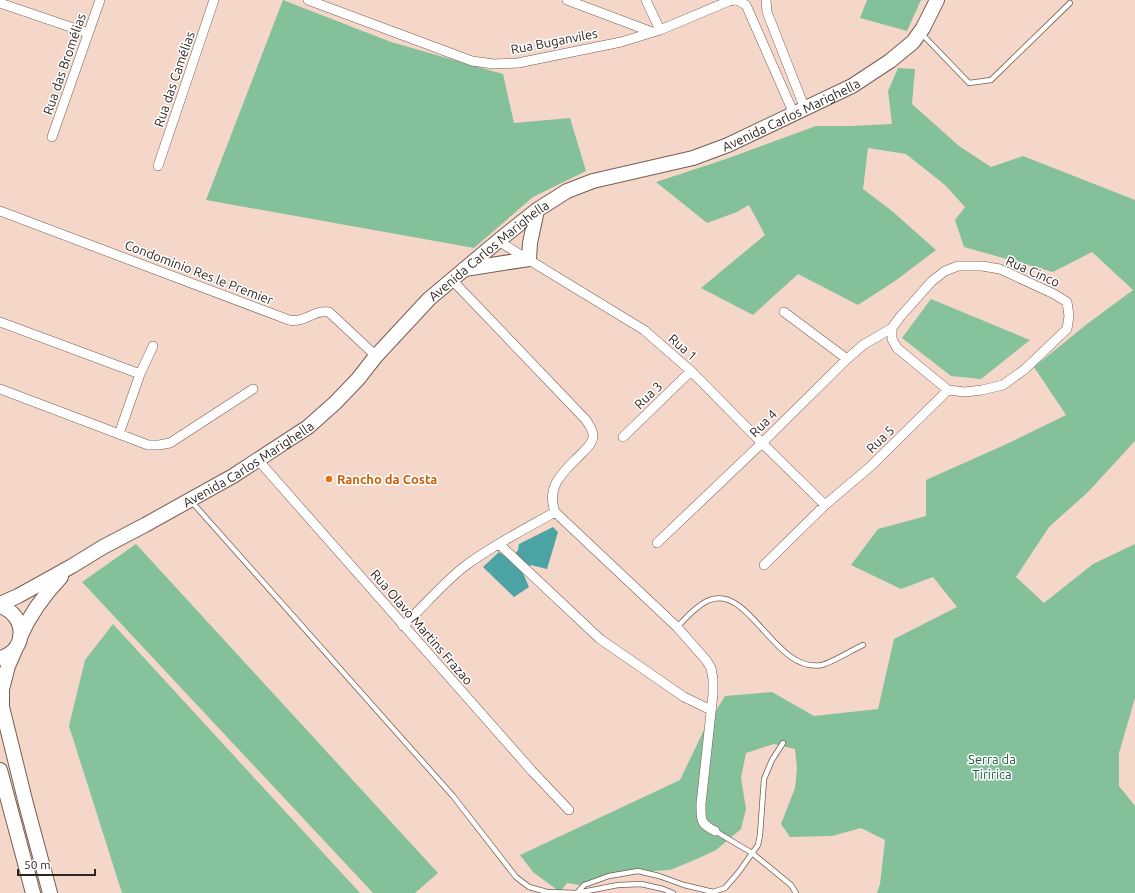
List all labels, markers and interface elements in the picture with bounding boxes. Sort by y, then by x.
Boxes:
street label: Rua das Bromélias [40,11,88,116]
street label: Rua Buganviles [509,26,599,56]
street label: Rua das Camélias [151,29,197,129]
street label: Avenida Carlos Marighella [720,76,862,154]
street label: Avenida Carlos Marighella [426,197,551,303]
street label: Condominio Res le Premier [123,237,275,307]
street label: Rua Cinco [1004,253,1062,289]
street label: Rua 1 [666,331,700,363]
street label: Rua 3 [631,379,665,411]
street label: Rua 4 [747,407,779,439]
street label: Avenida Carlos Marighella [180,419,316,510]
street label: Rua 5 [863,423,897,455]
place label: Rancho da Costa [337,472,437,486]
marker: Rancho da Costa [324,474,334,484]
street label: Rua Olavo Martins Frazao [368,567,476,687]
park label: Serra da Tiririca [968,752,1016,781]
scale bar [18,851,95,877]
text: 50 m [24,858,51,871]

